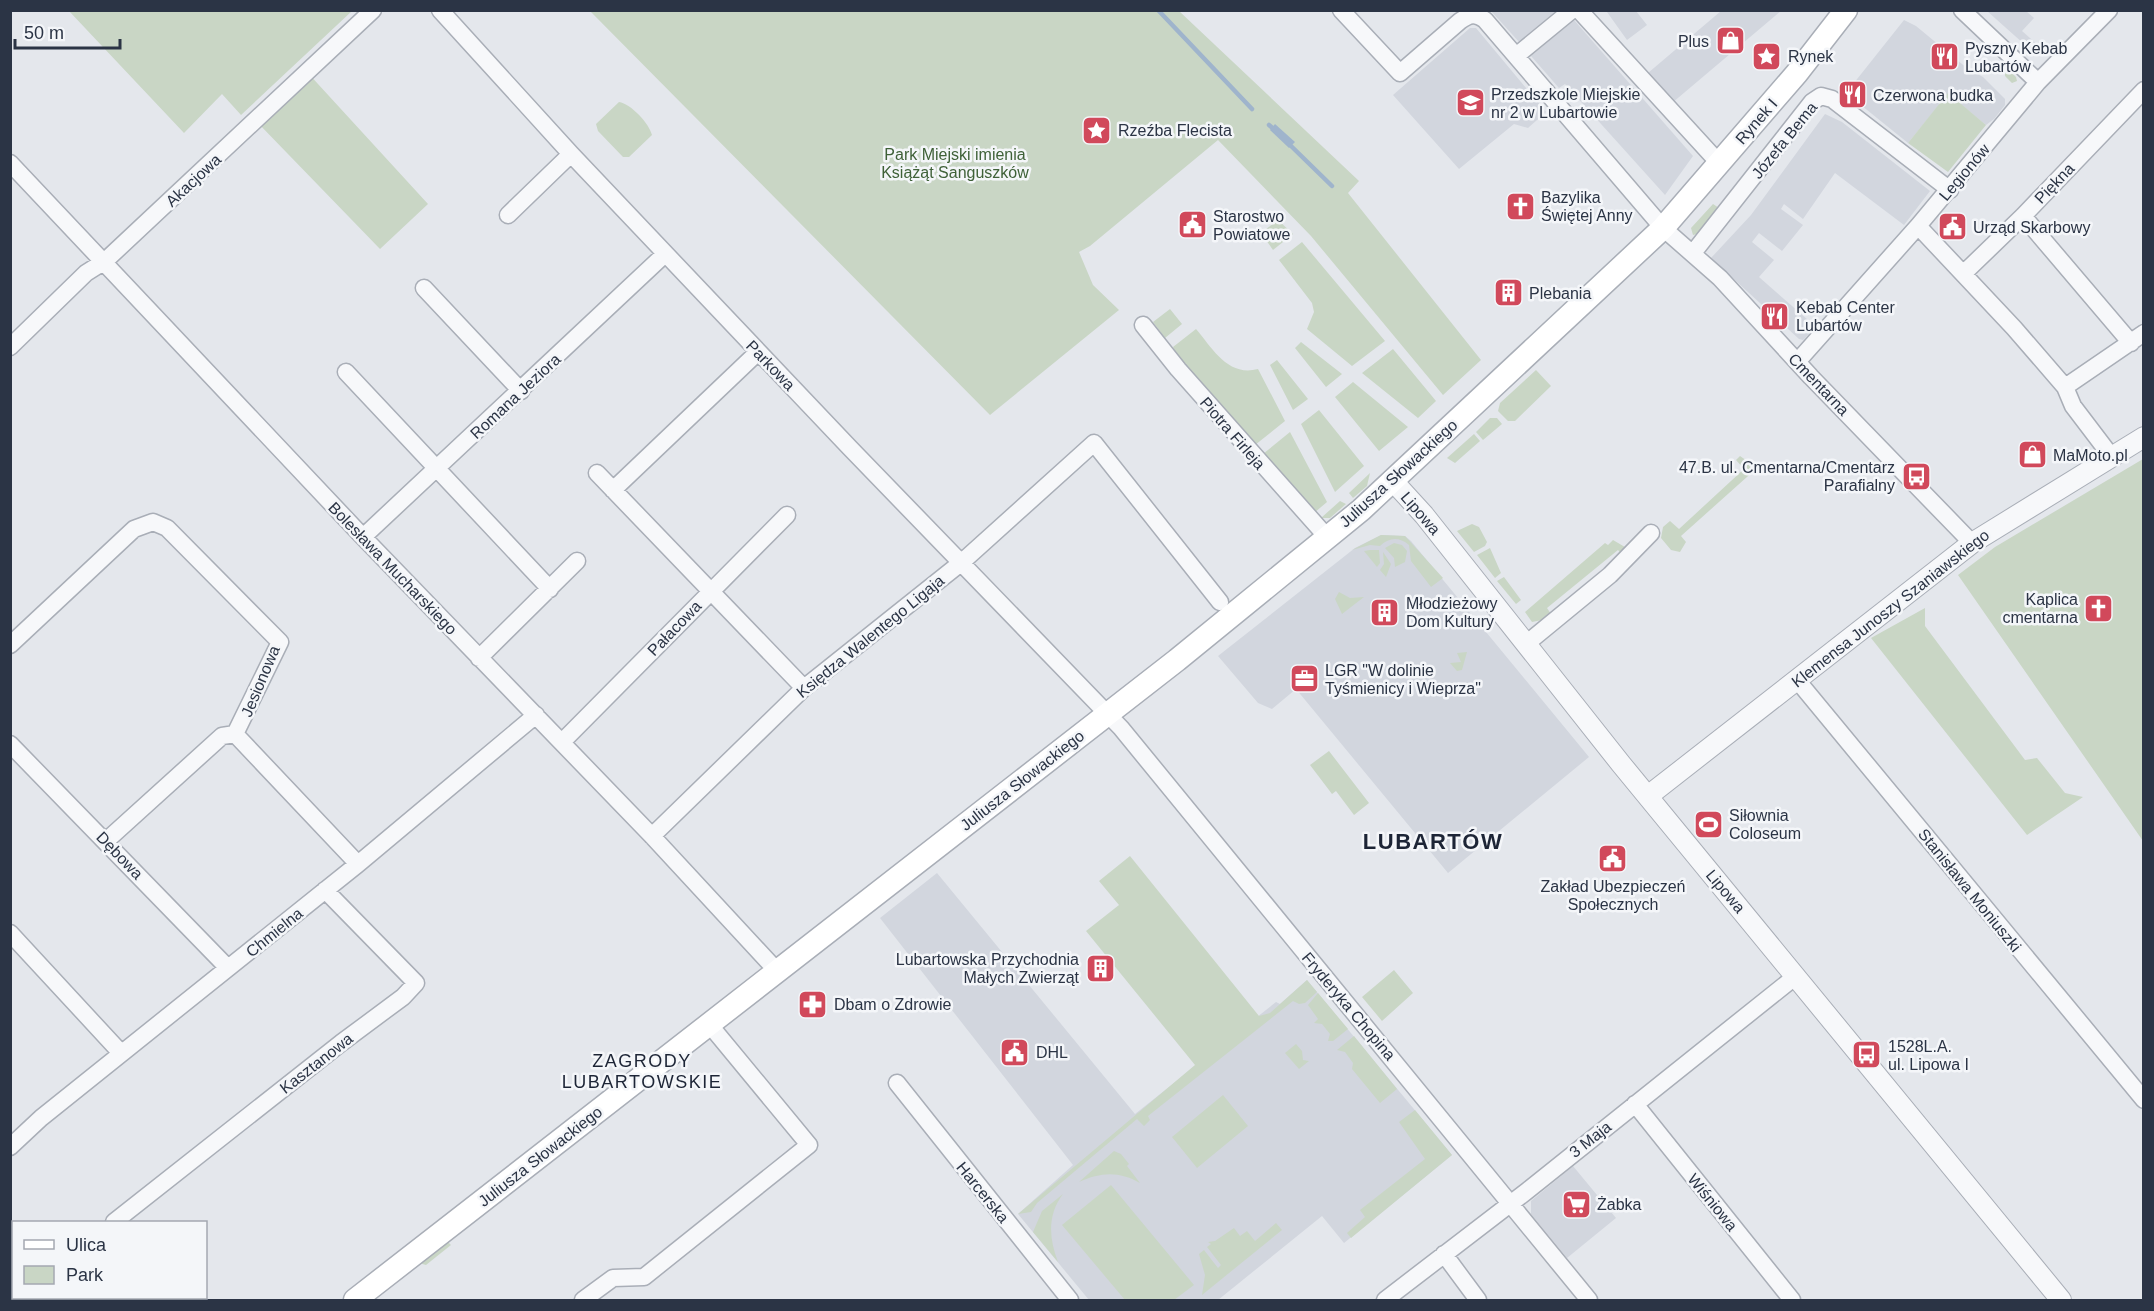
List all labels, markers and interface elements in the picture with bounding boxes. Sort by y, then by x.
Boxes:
scale bar [15,12,120,50]
text: 50 m [24,23,64,43]
shop icon: Plus [1714,25,1746,57]
place label: Plus [1678,33,1709,50]
place icon: Rynek [1751,40,1783,72]
place label: Pyszny Kebab Lubartów [1965,40,2067,75]
restaurant icon: Pyszny Kebab Lubartów [1928,41,1960,73]
place label: Rynek [1788,48,1834,65]
restaurant icon: Czerwona budka [1836,79,1868,111]
place label: Przedszkole Miejskie nr 2 w Lubartowie [1491,86,1640,121]
school or university icon: Przedszkole Miejskie nr 2 w Lubartowie [1454,87,1486,119]
place label: Czerwona budka [1873,87,1993,104]
street label: Rynek I [1732,95,1781,147]
street label: Józefa Bema [1748,99,1820,182]
place icon: Rzeźba Flecista [1081,114,1113,146]
place label: Rzeźba Flecista [1118,122,1232,139]
street label: Legionów [1936,140,1993,204]
park label: Park Miejski imienia Książąt Sanguszków [881,146,1029,181]
street label: Akacjowa [163,151,224,210]
street label: Piękna [2031,160,2078,207]
place label: Bazylika Świętej Anny [1541,189,1633,224]
church icon: Bazylika Świętej Anny [1504,190,1536,222]
place label: Starostwo Powiatowe [1213,208,1290,243]
public building icon: Starostwo Powiatowe [1176,209,1208,241]
public building icon: Urząd Skarbowy [1936,211,1968,243]
place label: Urząd Skarbowy [1973,219,2090,236]
building icon: Plebania [1492,277,1524,309]
place label: Plebania [1529,285,1591,302]
place label: Kebab Center Lubartów [1796,299,1895,334]
restaurant icon: Kebab Center Lubartów [1759,300,1791,332]
street label: Parkowa [743,337,798,394]
street label: Romana Jeziora [467,350,564,442]
street label: Cmentarna [1785,350,1852,419]
street label: Piotra Firleja [1197,394,1269,473]
street label: Juliusza Słowackiego [1336,416,1461,531]
shop icon: MaMoto.pl [2016,439,2048,471]
place label: MaMoto.pl [2053,447,2128,464]
place label: 47.B. ul. Cmentarna/Cmentarz Parafialny [1679,459,1895,494]
bus stop icon: 47.B. ul. Cmentarna/Cmentarz Parafialny [1900,460,1932,492]
street label: Lipowa [1398,489,1444,538]
street label: Bolesława Mucharskiego [325,499,460,638]
street label: Klemensa Junoszy Szaniawskiego [1788,526,1992,691]
street label: Księdza Walentego Ligaja [793,572,947,701]
place label: Kaplica cmentarna [2002,591,2078,626]
church icon: Kaplica cmentarna [2083,592,2115,624]
place label: Młodzieżowy Dom Kultury [1406,595,1498,630]
building icon: Młodzieżowy Dom Kultury [1369,596,1401,628]
street label: Pałacowa [644,597,705,659]
street label: Jesionowa [238,643,283,719]
place label: LGR "W dolinie Tyśmienicy i Wieprza" [1325,662,1481,697]
office icon: LGR "W dolinie Tyśmienicy i Wieprza" [1288,663,1320,695]
street label: Juliusza Słowackiego [957,727,1088,834]
place label: Siłownia Coloseum [1729,807,1801,842]
sports icon: Siłownia Coloseum [1692,808,1724,840]
street label: Stanisława Moniuszki [1915,826,2024,955]
street label: Dębowa [93,828,146,882]
district label: LUBARTÓW [1363,829,1503,854]
public building icon: Zakład Ubezpieczeń Społecznych [1597,842,1629,874]
street label: Lipowa [1703,866,1748,916]
place label: Zakład Ubezpieczeń Społecznych [1541,878,1685,913]
street label: Chmielna [243,904,306,960]
street label: Fryderyka Chopina [1299,949,1399,1064]
place label: Lubartowska Przychodnia Małych Zwierząt [896,951,1080,986]
building icon: Lubartowska Przychodnia Małych Zwierząt [1084,952,1116,984]
pharmacy icon: Dbam o Zdrowie [797,988,829,1020]
place label: Dbam o Zdrowie [834,996,951,1013]
street label: Kasztanowa [277,1030,356,1097]
public building icon: DHL [999,1036,1031,1068]
place label: 1528L.A. ul. Lipowa I [1888,1038,1969,1073]
bus stop icon: 1528L.A. ul. Lipowa I [1851,1039,1883,1071]
place label: DHL [1036,1044,1068,1061]
district label: ZAGRODY LUBARTOWSKIE [562,1051,722,1092]
street label: Juliusza Słowackiego [475,1103,606,1210]
street label: 3 Maja [1566,1118,1615,1161]
street label: Harcerska [953,1159,1012,1226]
street label: Wiśniowa [1684,1170,1741,1234]
supermarket icon: Żabka [1560,1188,1592,1220]
place label: Żabka [1597,1195,1642,1213]
legend [12,1221,207,1299]
text: Ulica [66,1235,107,1255]
text: Park [66,1265,104,1285]

